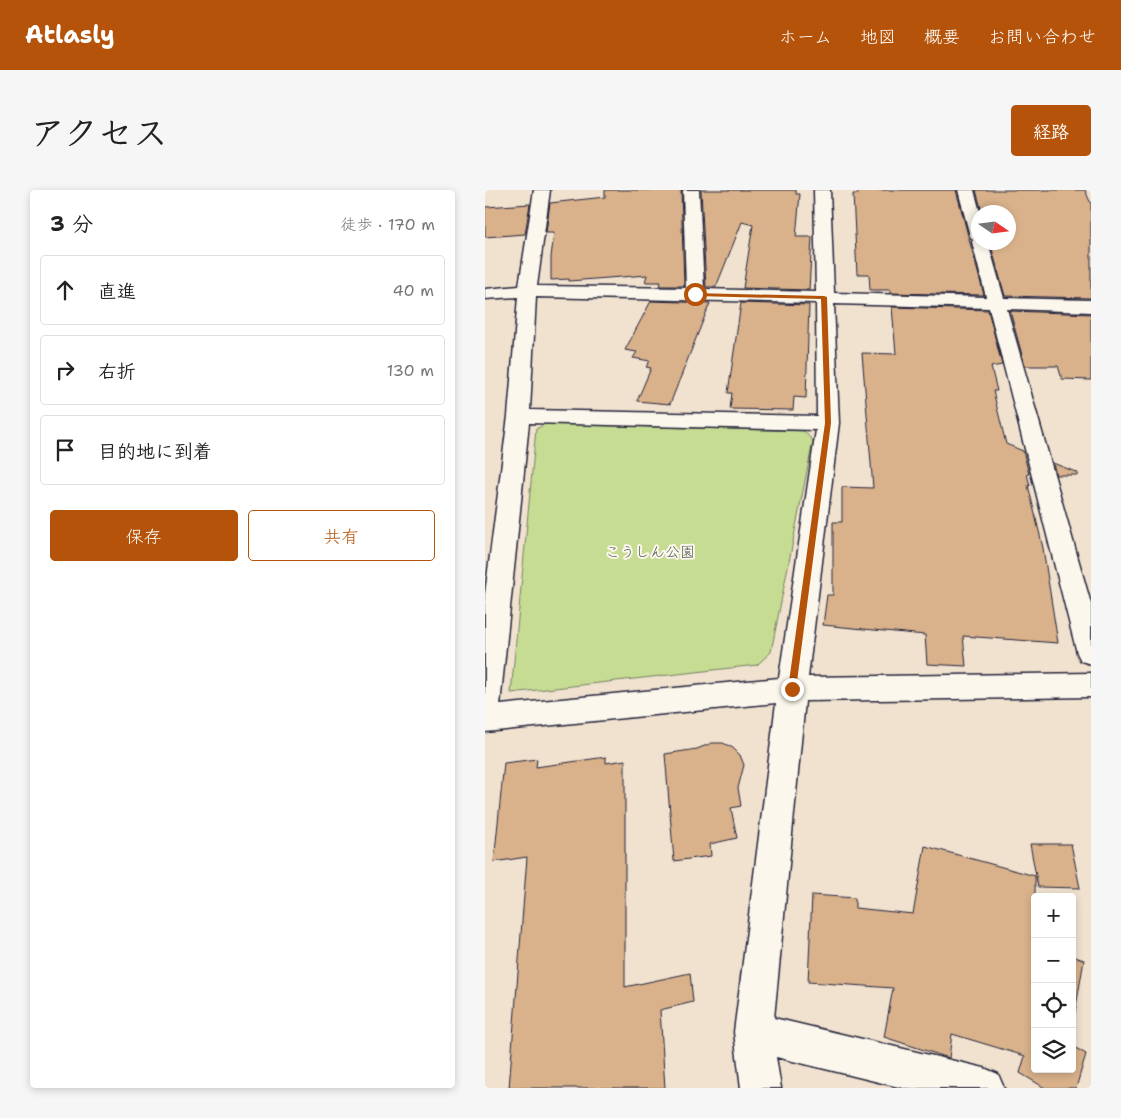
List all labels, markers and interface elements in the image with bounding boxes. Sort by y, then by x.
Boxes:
text: Atlasly [25,19,115,51]
text: ホーム [779,25,832,49]
text: 地図 [860,25,896,49]
text: 概要 [924,25,960,49]
text: お問い合わせ [988,25,1096,49]
button: 経路 [1011,105,1091,156]
text: アクセス [30,109,168,156]
north arrow [971,205,1016,250]
text: 3 分 [50,210,93,238]
text: 徒歩 · 170 m [340,214,435,235]
icon: ahead [51,276,79,304]
text: 直進 [98,279,136,304]
text: 40 m [392,280,434,301]
route start [684,283,707,306]
icon: right [51,356,79,384]
text: 右折 [98,359,136,384]
text: 130 m [387,360,434,381]
icon: arrive [51,436,79,464]
text: 目的地に到着 [98,439,212,464]
button: 保存 [50,510,238,561]
button: 共有 [248,510,435,561]
park label: こうしん公園 [605,542,695,562]
route end [781,678,804,701]
map controls [1031,893,1076,1073]
button: + [1031,893,1076,938]
button: − [1031,938,1076,983]
button: locate [1031,983,1076,1028]
button: layers [1031,1028,1076,1073]

